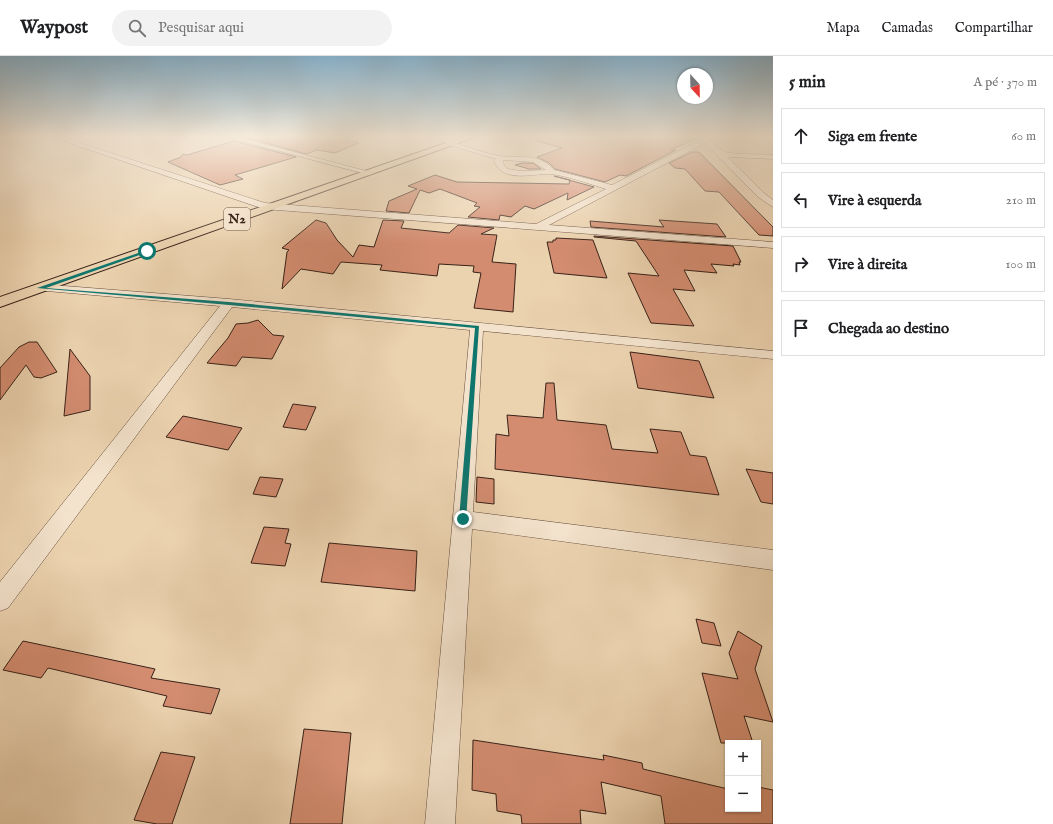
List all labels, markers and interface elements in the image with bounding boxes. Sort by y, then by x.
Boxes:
search box [112,10,392,46]
text: Waypost [20,16,88,40]
icon: search [126,17,148,39]
text: Pesquisar aqui [158,18,244,37]
text: Mapa [827,19,859,37]
text: Camadas [881,19,933,37]
text: Compartilhar [955,19,1033,37]
north arrow [677,68,713,104]
text: 5 min [789,72,826,93]
text: A pé · 370 m [974,74,1037,91]
icon: ahead [790,125,812,147]
text: Siga em frente [828,127,917,146]
text: 60 m [1011,128,1036,145]
icon: left [790,189,812,211]
text: Vire à esquerda [828,191,921,210]
text: 210 m [1006,192,1036,209]
road number: N2 [224,208,250,230]
route start [138,242,156,260]
icon: right [790,253,812,275]
text: Vire à direita [828,255,907,274]
text: 100 m [1006,256,1036,273]
icon: arrive [790,317,812,339]
text: Chegada ao destino [828,319,949,338]
route end [454,510,472,528]
map controls [725,740,761,812]
button: + [725,740,761,776]
button: − [725,776,761,812]

